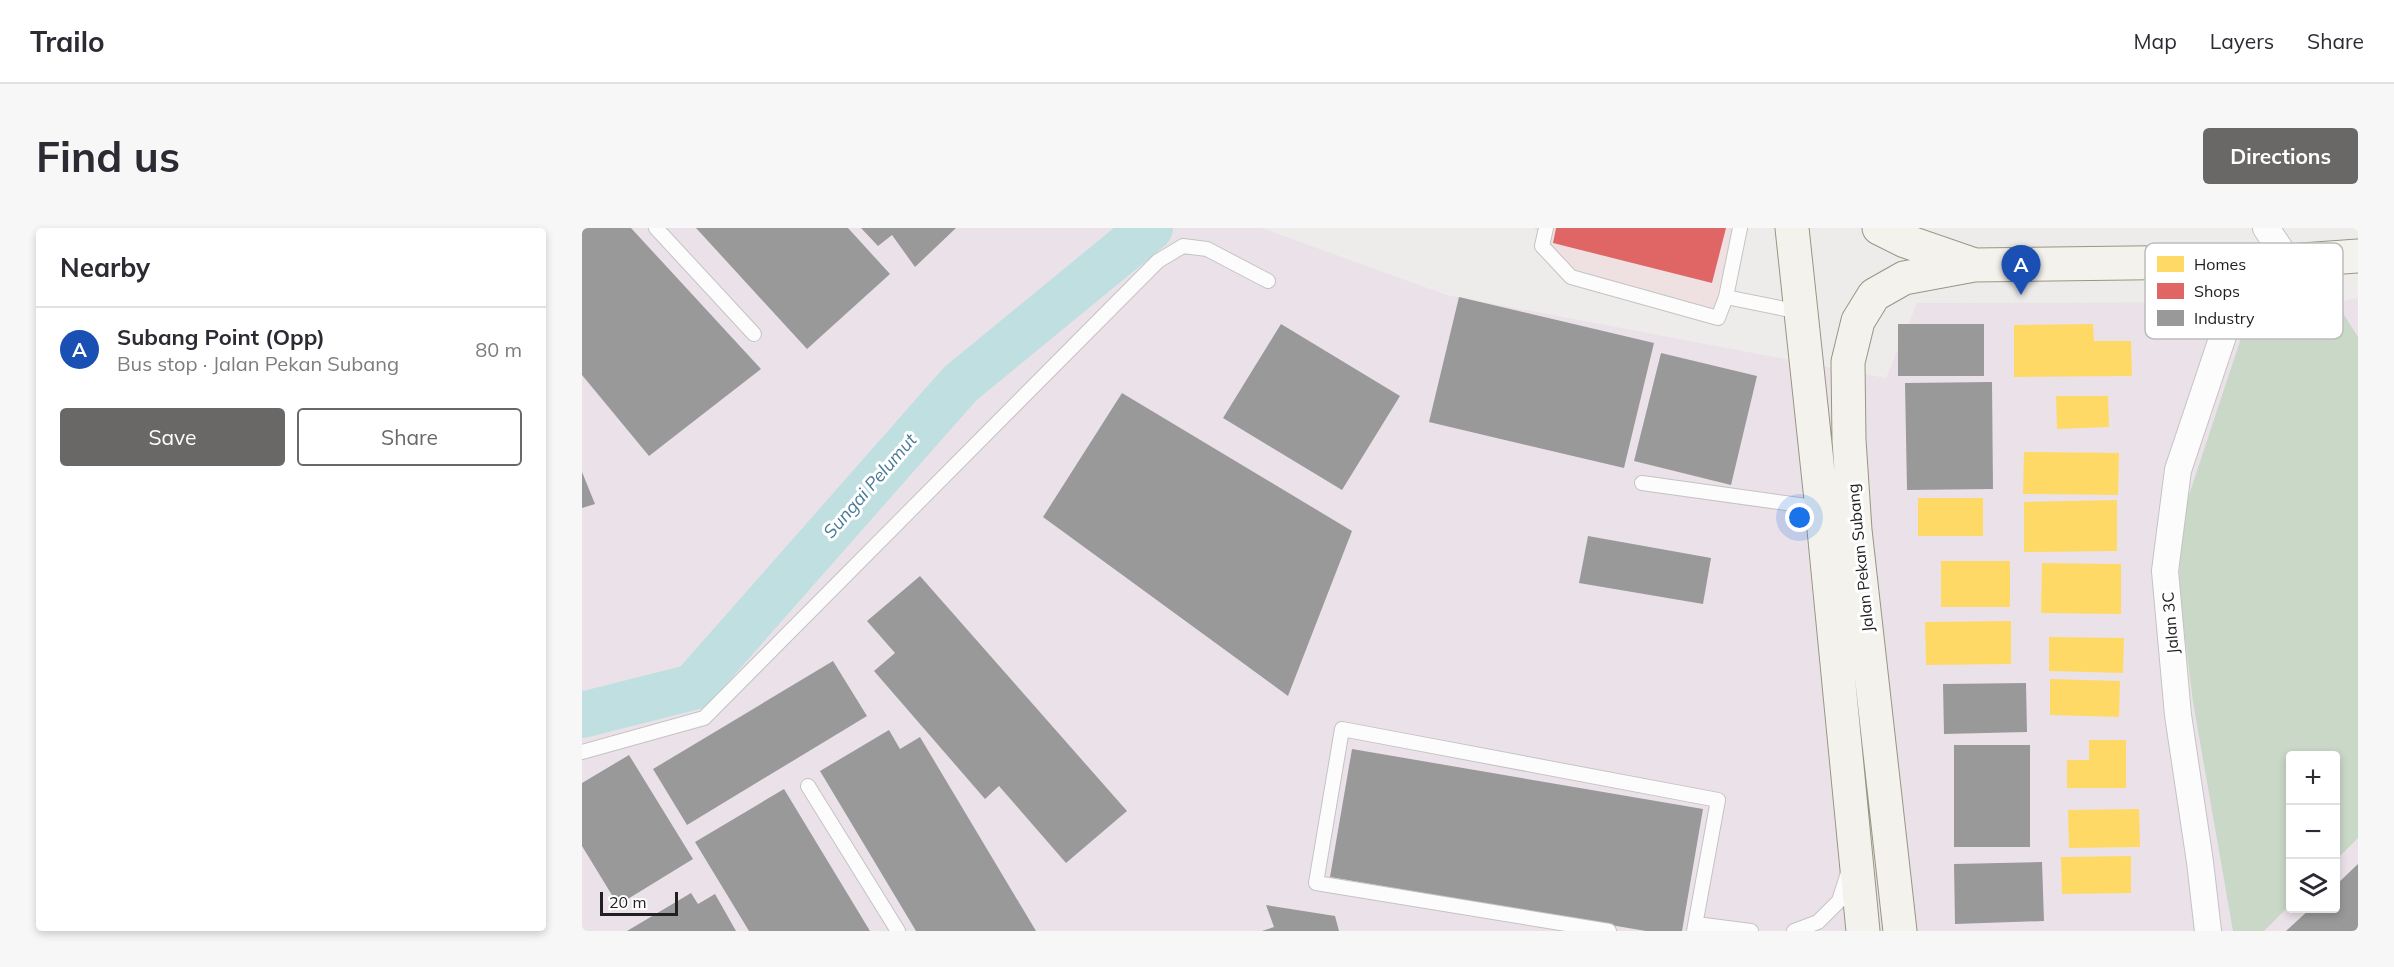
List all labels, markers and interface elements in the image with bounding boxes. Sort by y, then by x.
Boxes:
text: Trailo [30,24,105,59]
text: Map [2134,28,2177,54]
text: Layers [2210,28,2274,54]
text: Share [2307,28,2364,54]
button: Directions [2203,128,2358,184]
text: Find us [36,130,180,183]
legend [2145,243,2343,339]
pin: A [2002,245,2040,295]
text: Nearby [60,251,150,284]
text: Homes [2194,254,2246,274]
text: Shops [2194,281,2240,301]
text: Industry [2194,308,2255,328]
text: Subang Point (Opp) [117,323,325,351]
text: A [72,337,87,362]
text: 80 m [475,337,522,362]
text: Bus stop · Jalan Pekan Subang [117,351,399,376]
button: Save [60,408,285,466]
button: Share [297,408,522,466]
water label: Sungai Pelumut [818,428,922,543]
street label: Jalan Pekan Subang [1842,483,1878,633]
your location [1785,503,1814,532]
street label: Jalan 3C [2157,591,2183,655]
map controls [2286,751,2340,913]
button: + [2286,751,2340,805]
button: − [2286,805,2340,859]
button: layers [2286,859,2340,913]
scale bar [600,889,678,916]
text: 20 m [609,892,646,912]

